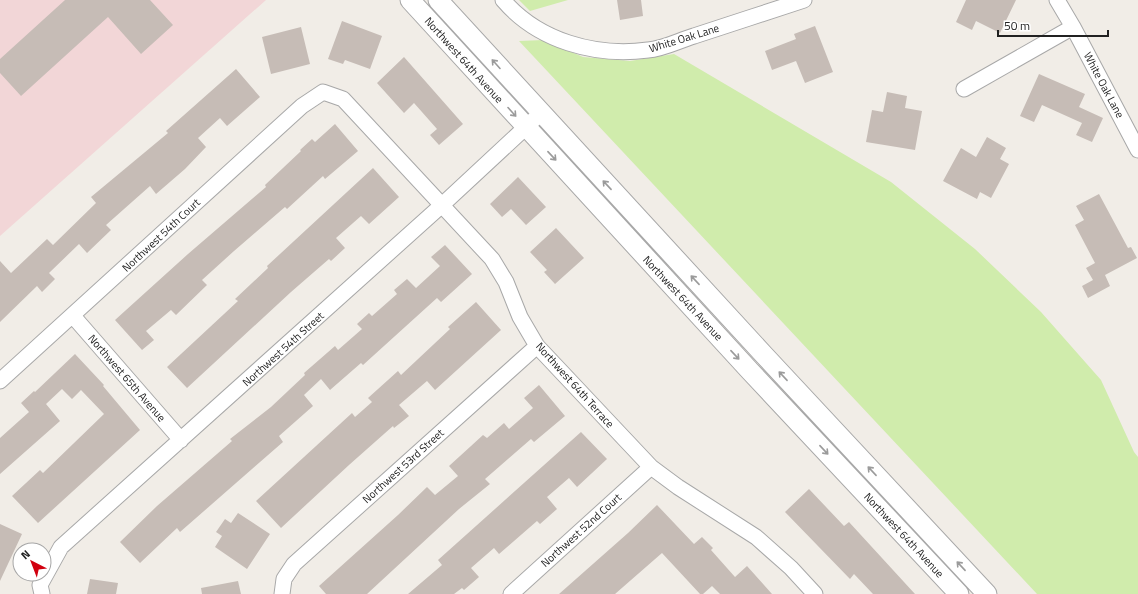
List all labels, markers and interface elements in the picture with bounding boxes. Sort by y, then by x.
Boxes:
scale bar [998,12,1108,38]
street label: Northwest 64th Avenue [421,13,507,107]
text: 50 m [1004,16,1030,35]
street label: White Oak Lane [647,20,721,56]
street label: White Oak Lane [1080,49,1128,121]
one-way arrow [492,59,501,69]
one-way arrow [507,107,516,117]
one-way arrow [547,151,557,161]
one-way arrow [603,180,612,190]
street label: Northwest 54th Court [118,194,204,276]
street label: Northwest 64th Avenue [639,252,727,344]
one-way arrow [690,275,700,285]
street label: Northwest 54th Street [239,308,327,390]
street label: Northwest 65th Avenue [85,331,170,425]
street label: Northwest 64th Terrace [532,339,618,432]
one-way arrow [730,350,740,360]
one-way arrow [778,371,788,381]
street label: Northwest 53rd Street [359,425,447,507]
one-way arrow [819,445,828,455]
one-way arrow [867,466,877,476]
street label: Northwest 52nd Court [537,489,625,571]
street label: Northwest 64th Avenue [860,489,948,581]
north arrow [12,542,52,582]
text: N [17,546,33,563]
one-way arrow [956,560,965,571]

